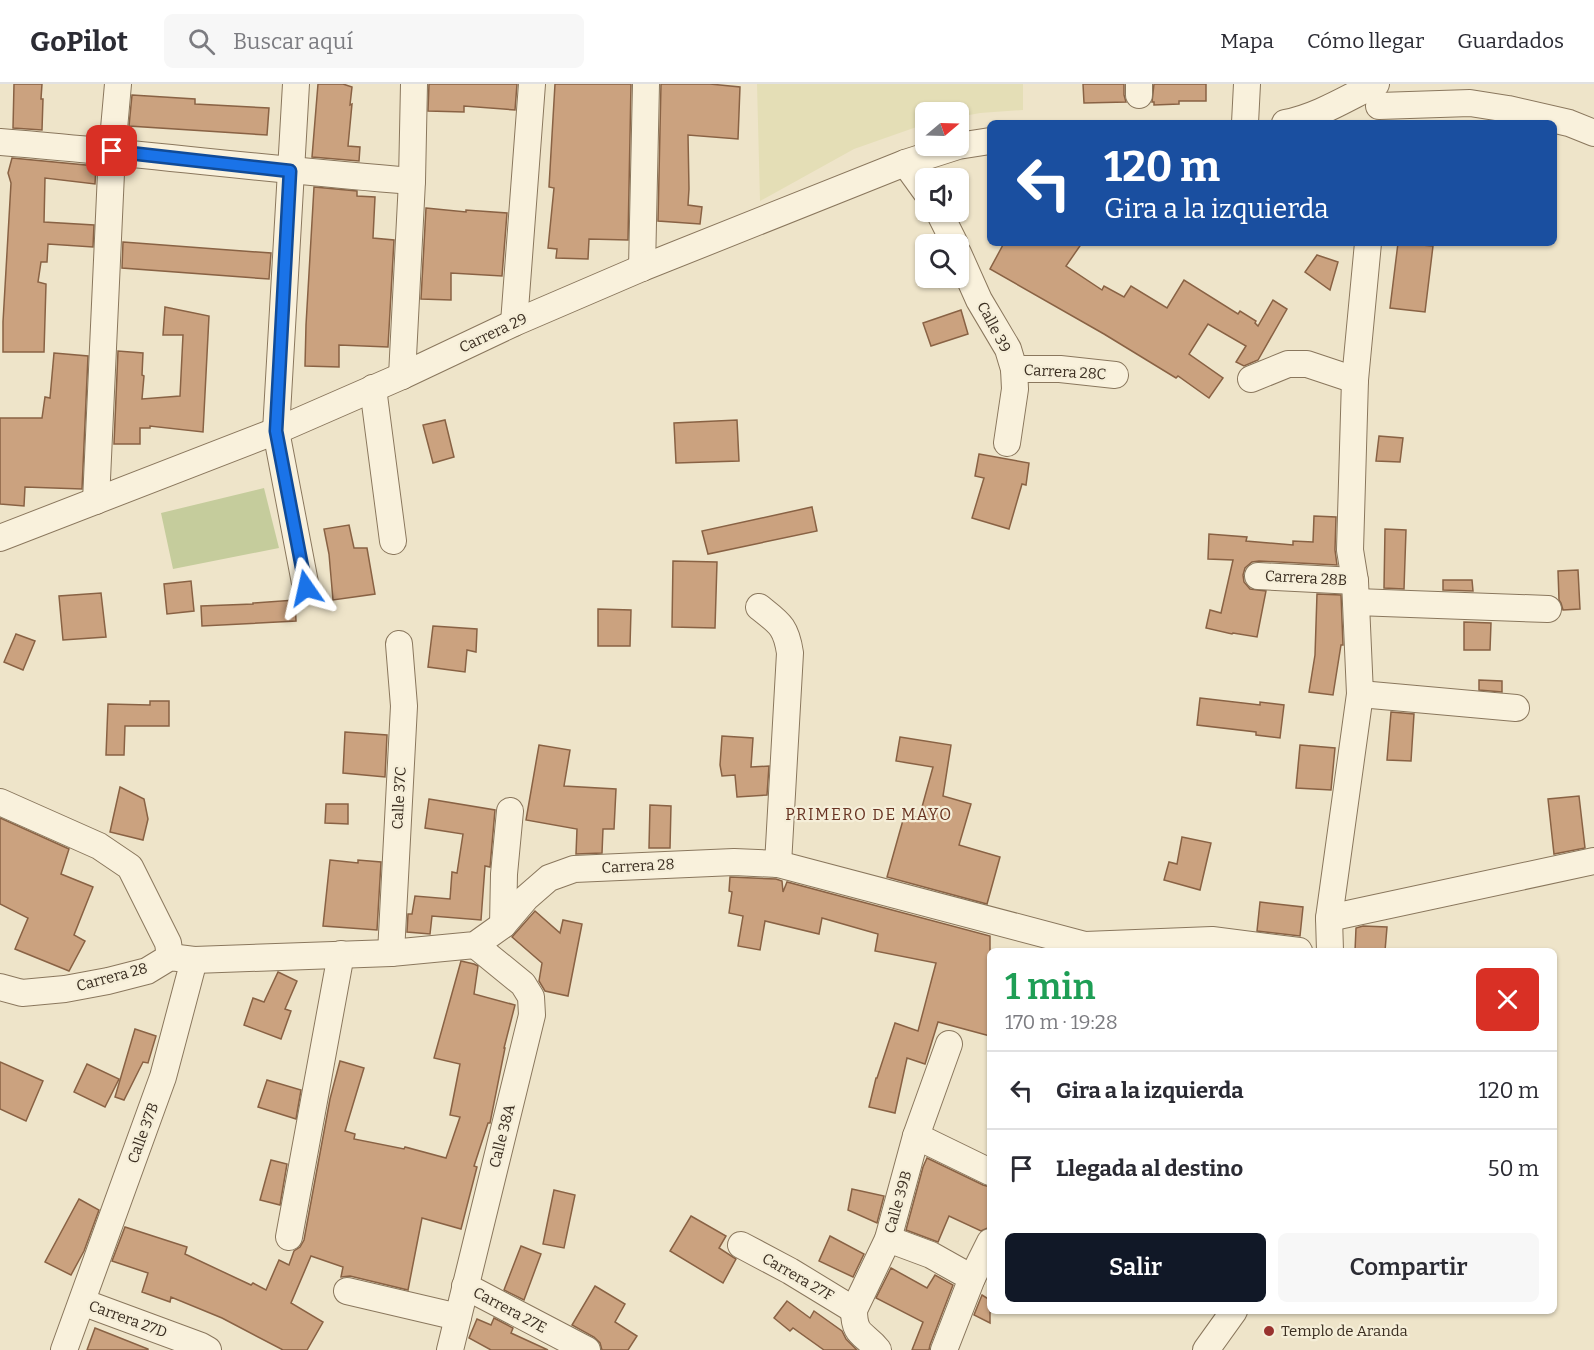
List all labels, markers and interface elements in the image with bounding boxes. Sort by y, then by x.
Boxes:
search box [164,14,584,68]
text: GoPilot [30,25,128,58]
icon: search [185,25,218,58]
text: Buscar aquí [233,28,353,55]
text: Mapa [1220,28,1274,54]
text: Cómo llegar [1307,28,1424,54]
text: Guardados [1457,28,1564,54]
north arrow [915,102,969,156]
map controls [915,102,969,288]
pin [86,125,137,176]
icon: arrive [95,134,128,167]
text: 120 m [1104,142,1220,192]
icon: left [1005,144,1083,222]
button: sound [915,168,969,222]
text: Gira a la izquierda [1104,193,1329,225]
button: search [915,234,969,288]
street label: Calle 39 [973,299,1015,355]
street label: Carrera 29 [456,309,530,357]
street label: Carrera 28C [1023,361,1107,383]
position arrow [274,556,338,620]
street label: Carrera 28B [1264,567,1348,589]
street label: Calle 37C [388,766,410,830]
district label: PRIMERO DE MAYO [785,805,953,824]
street label: Carrera 28 [601,855,675,877]
street label: Carrera 28 [74,959,150,995]
text: 1 min [1005,965,1096,1009]
button: close [1476,968,1539,1031]
text: 170 m · 19:28 [1005,1010,1118,1034]
icon: left [1005,1074,1038,1107]
text: Gira a la izquierda [1056,1077,1244,1104]
text: 120 m [1479,1077,1539,1104]
street label: Calle 37B [124,1100,162,1166]
street label: Calle 38A [485,1102,519,1170]
icon: arrive [1005,1152,1038,1185]
text: Llegada al destino [1056,1155,1243,1182]
text: 50 m [1488,1155,1539,1182]
street label: Calle 39B [880,1169,916,1235]
button: Salir [1005,1233,1266,1302]
button: Compartir [1278,1233,1539,1302]
street label: Carrera 27F [759,1249,838,1305]
street label: Carrera 27E [470,1283,550,1337]
street label: Carrera 27D [86,1296,170,1342]
place label: Templo de Aranda [1281,1322,1408,1340]
marker: Templo de Aranda [1262,1324,1276,1338]

